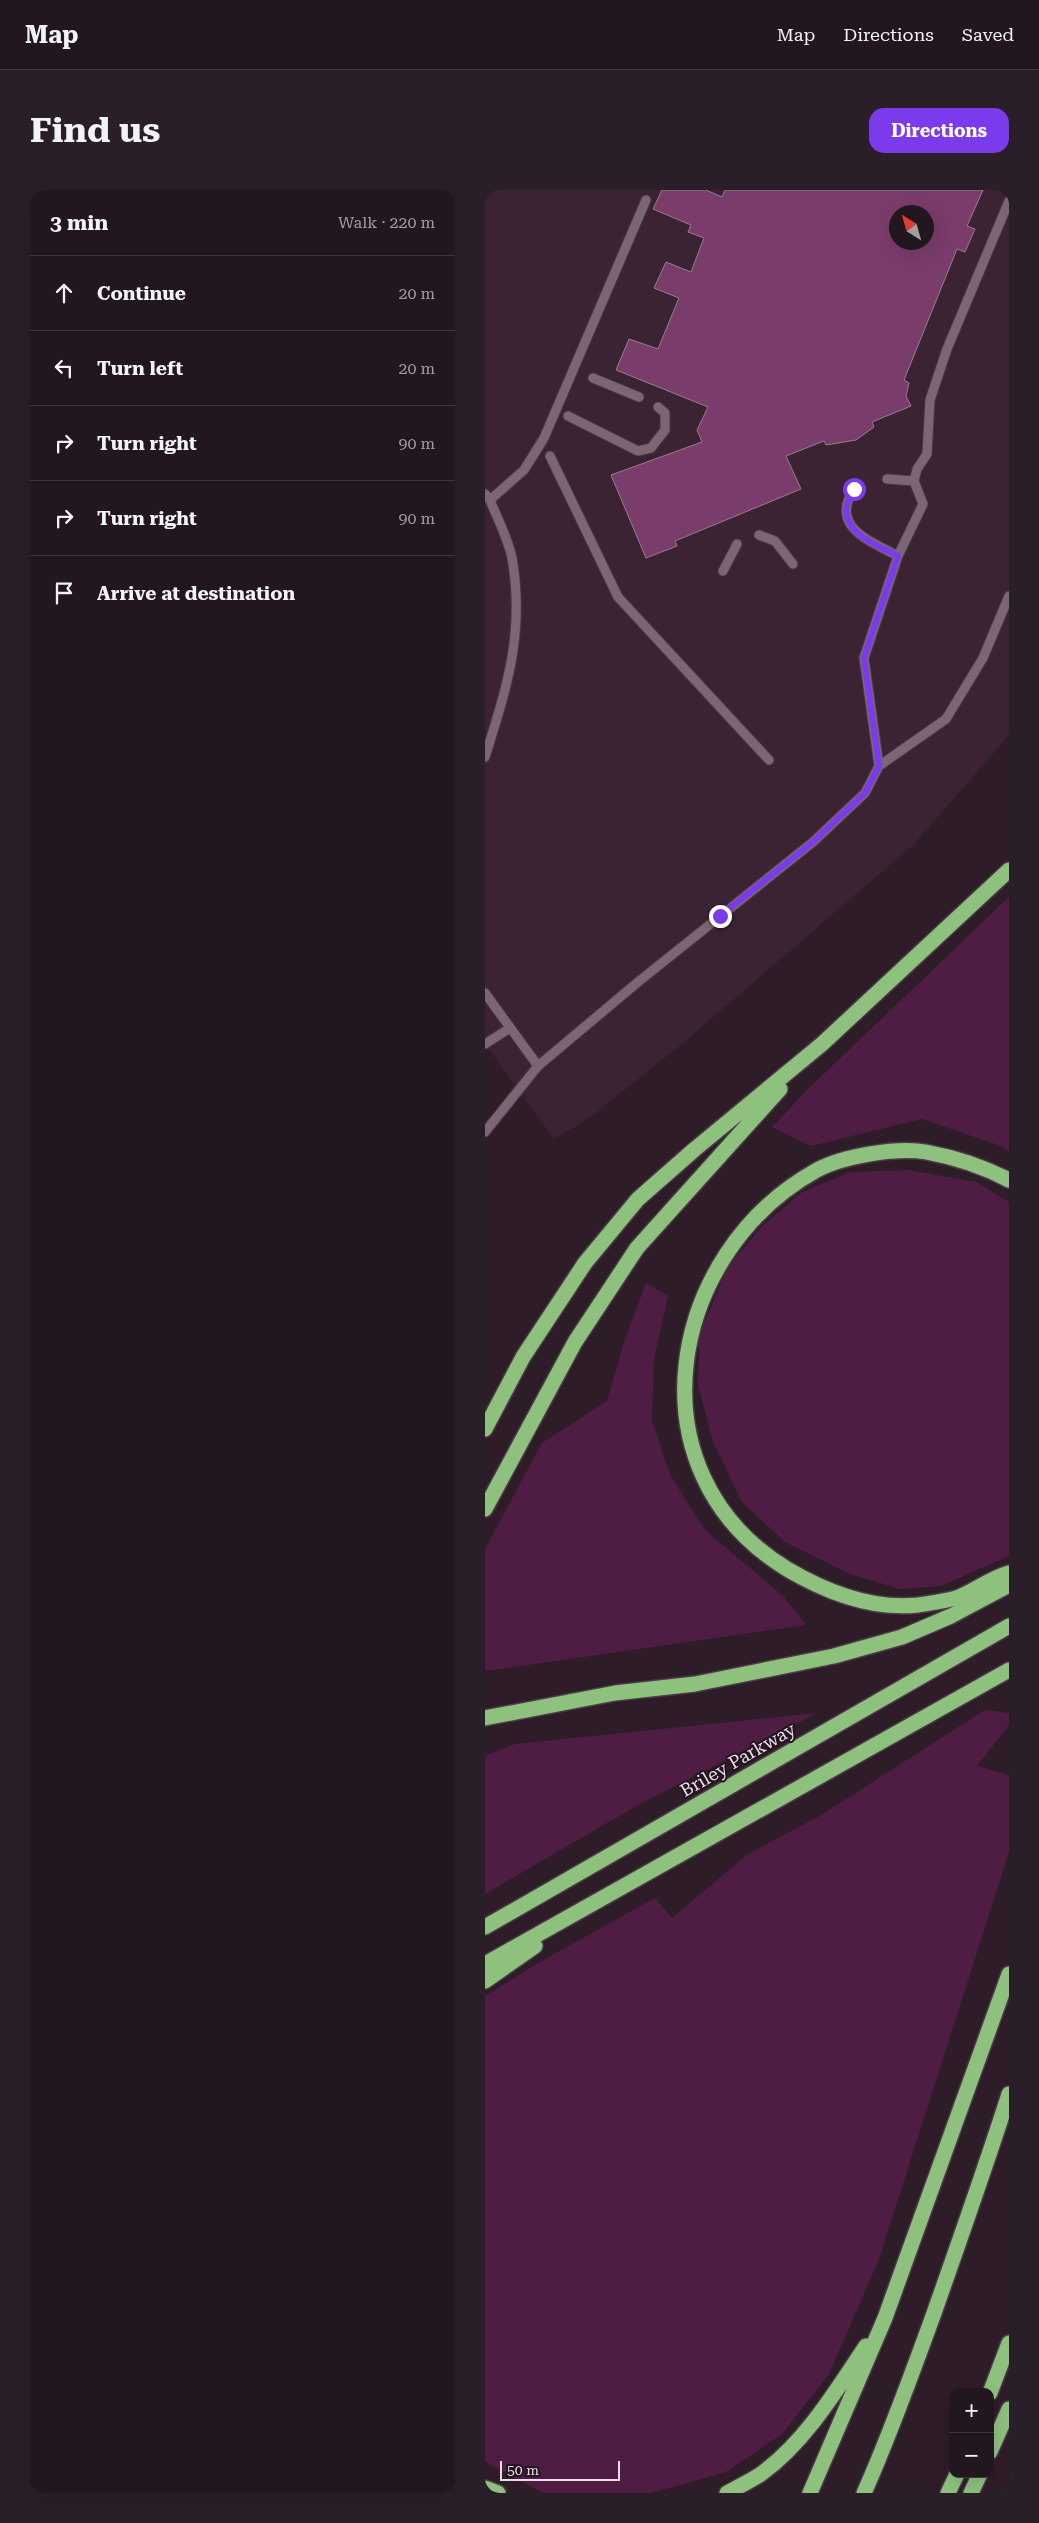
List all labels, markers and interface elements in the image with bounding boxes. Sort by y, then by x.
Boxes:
text: Map [25,21,79,49]
text: Map [777,24,815,45]
text: Directions [843,24,934,45]
text: Saved [962,24,1014,45]
button: Directions [869,108,1009,153]
text: Find us [30,110,160,151]
north arrow [889,205,934,250]
text: 3 min [50,211,108,235]
text: Walk · 220 m [338,213,435,232]
icon: ahead [50,279,78,307]
text: Continue [97,282,186,305]
text: 20 m [398,284,435,303]
icon: left [50,354,78,382]
text: Turn left [97,357,183,380]
text: 20 m [398,359,435,378]
icon: right [50,429,78,457]
text: Turn right [97,432,197,455]
text: 90 m [398,434,435,453]
route start [843,478,866,501]
icon: right [50,504,78,532]
text: Turn right [97,507,197,530]
text: 90 m [398,509,435,528]
icon: arrive [50,579,78,607]
text: Arrive at destination [97,582,295,605]
route end [709,905,732,928]
street label: Briley Parkway [676,1718,799,1801]
map controls [949,2388,994,2478]
button: + [949,2388,994,2433]
button: − [949,2433,994,2478]
scale bar [500,2458,620,2481]
text: 50 m [507,2462,539,2478]

